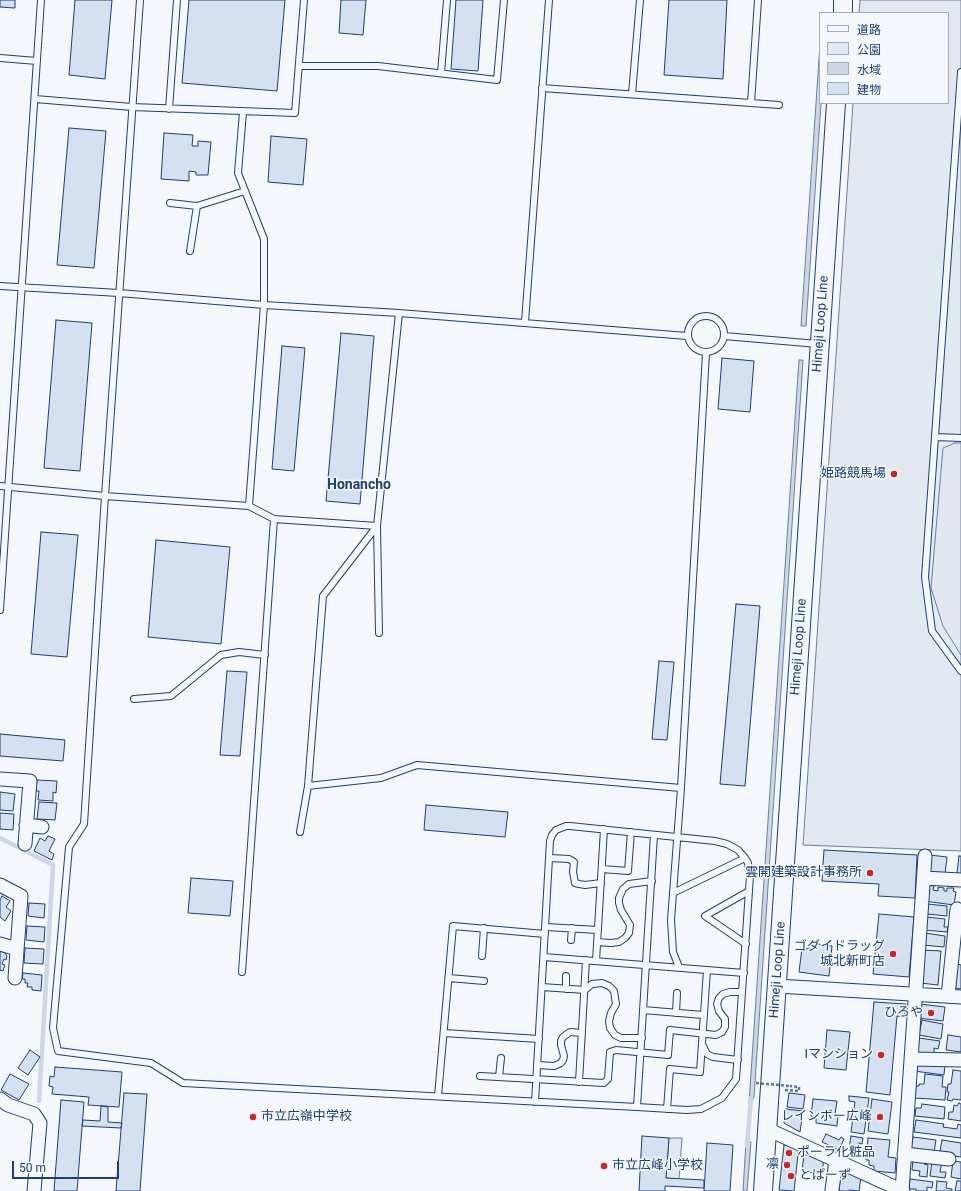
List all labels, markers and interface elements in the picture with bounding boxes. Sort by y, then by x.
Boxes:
legend [819,12,949,104]
text: 道路 [857,23,881,37]
text: 公園 [857,43,881,57]
text: 水域 [857,63,881,77]
text: 建物 [857,83,881,97]
street label: Himeji Loop Line [810,275,832,373]
place label: 姫路競馬場 [821,466,886,482]
marker: 姫路競馬場 [889,469,899,479]
district label: Honancho [327,477,391,493]
street label: Himeji Loop Line [788,598,810,696]
place label: 雲開建築設計事務所 [745,865,862,881]
marker: 雲開建築設計事務所 [865,868,875,878]
street label: Himeji Loop Line [767,921,789,1019]
place label: ゴダイドラッグ 城北新町店 [794,939,885,970]
marker: ゴダイドラッグ 城北新町店 [888,949,898,959]
place label: ひろや [884,1005,923,1021]
marker: ひろや [926,1008,936,1018]
place label: Iマンション [804,1047,873,1063]
marker: Iマンション [876,1050,886,1060]
place label: 市立広嶺中学校 [261,1109,352,1125]
place label: レインボー広峰 [781,1109,872,1125]
marker: 市立広嶺中学校 [248,1112,258,1122]
marker: レインボー広峰 [875,1112,885,1122]
place label: ポーラ化粧品 [797,1145,875,1161]
marker: ポーラ化粧品 [784,1148,794,1158]
scale bar [14,1153,121,1179]
place label: 凛 [766,1157,779,1173]
place label: 市立広峰小学校 [612,1158,703,1174]
marker: 凛 [782,1160,792,1170]
text: 50 m [19,1161,46,1175]
marker: 市立広峰小学校 [599,1161,609,1171]
place label: とぱーず [799,1168,851,1184]
marker: とぱーず [786,1171,796,1181]

